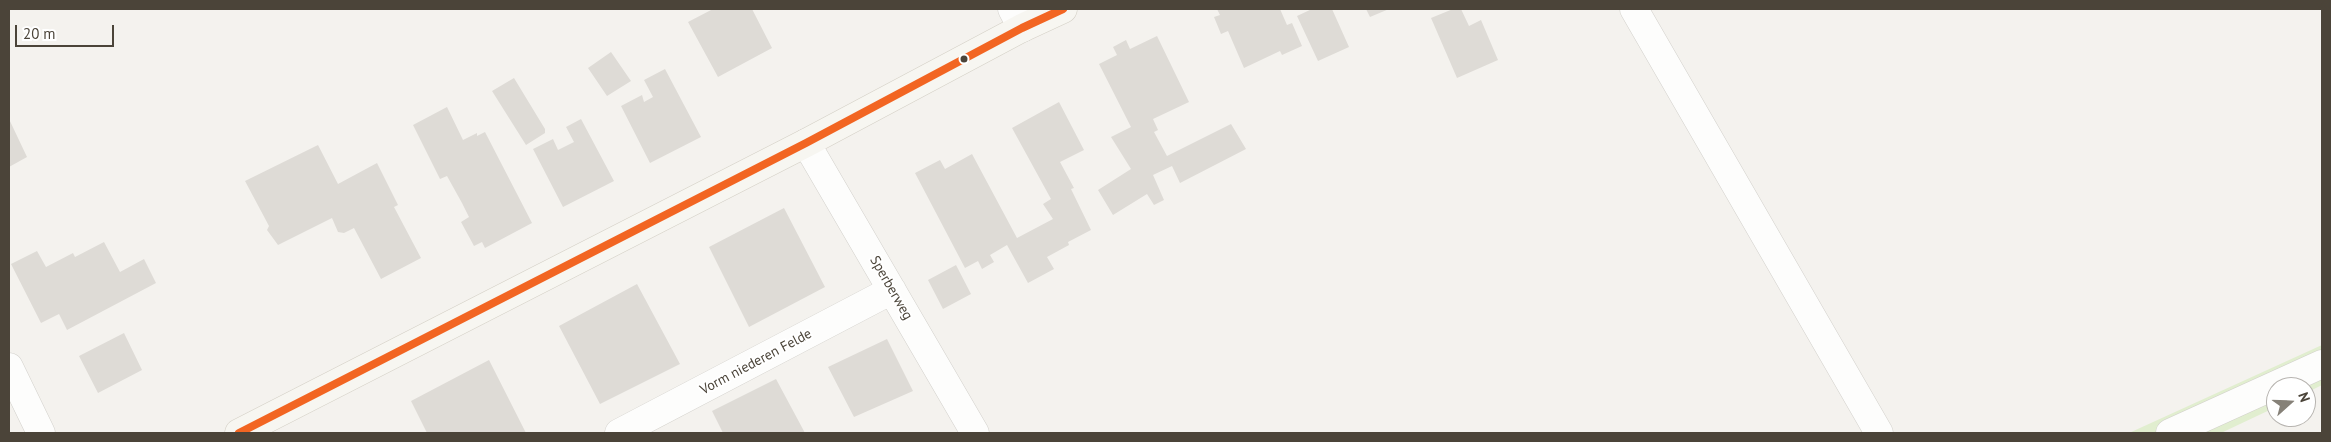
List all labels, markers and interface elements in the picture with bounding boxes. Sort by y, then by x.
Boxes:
scale bar [18,15,116,47]
text: 20 m [23,24,56,43]
unlabelled marker [959,54,969,64]
street label: Sperberweg [866,253,916,323]
street label: Vorm niederen Felde [697,325,815,399]
north arrow [2266,377,2316,427]
text: N [2294,390,2314,405]

